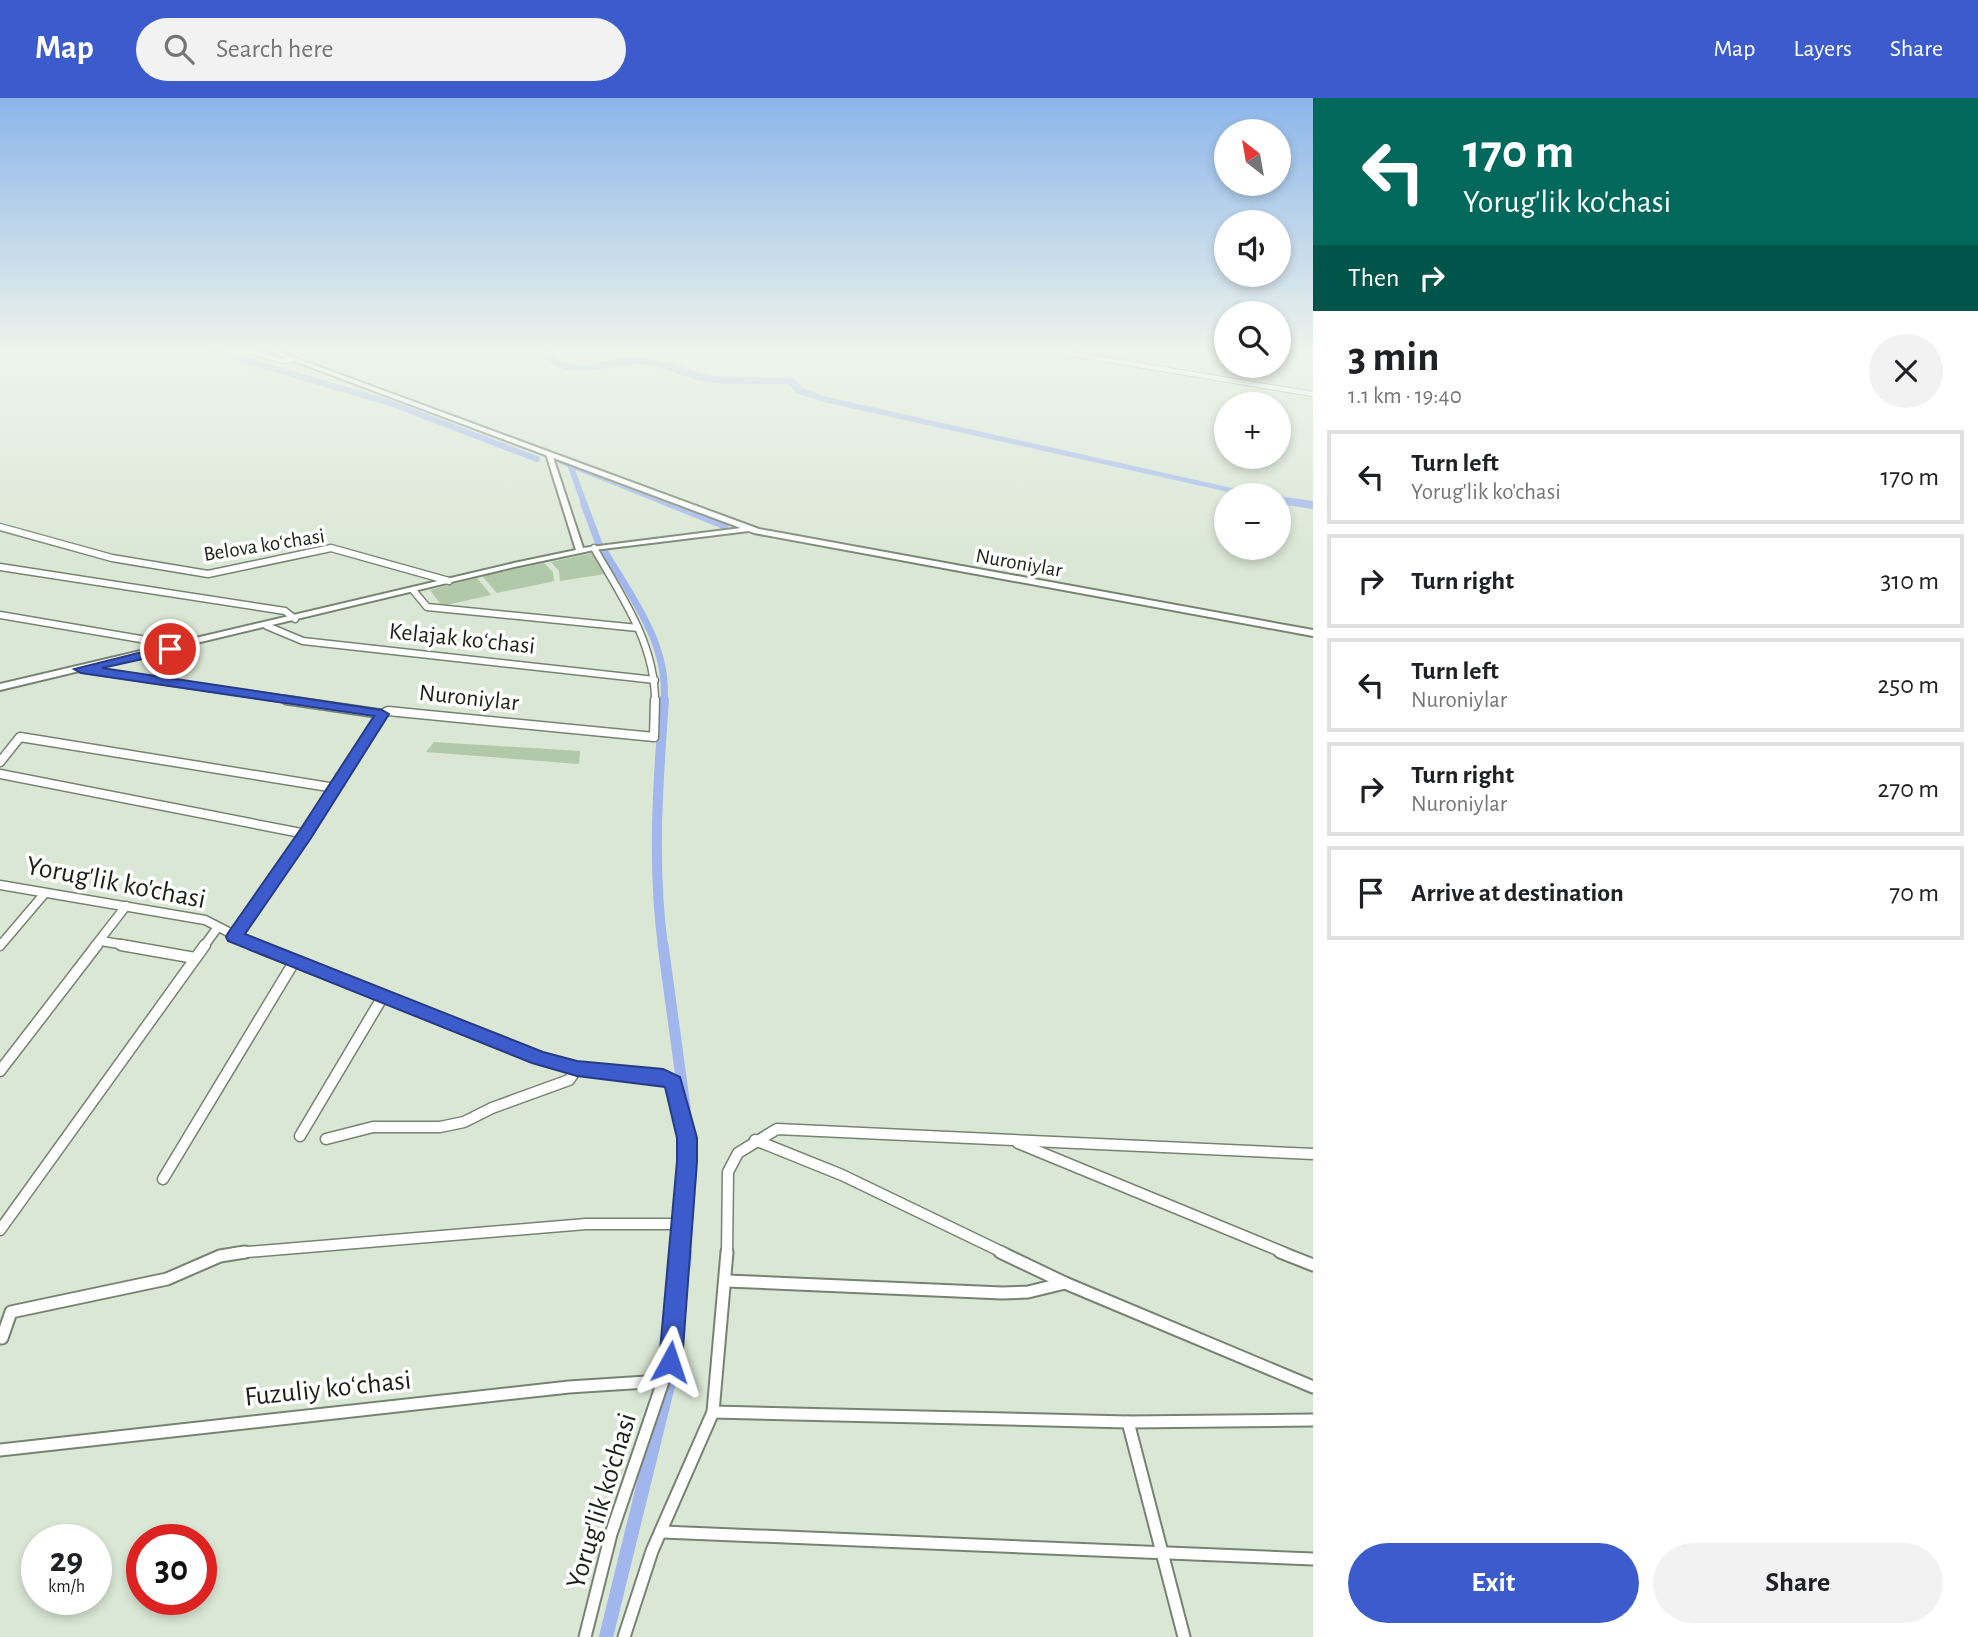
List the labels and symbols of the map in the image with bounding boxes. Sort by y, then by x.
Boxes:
north arrow [1214,119,1292,196]
street label: Belova koʻchasi [202,525,326,565]
street label: Nuroniylar [974,545,1064,581]
pin [140,619,200,679]
street label: Kelajak koʻchasi [388,619,536,659]
street label: Nuroniylar [418,681,520,715]
street label: Yorug'lik ko'chasi [24,852,208,914]
position arrow [633,1325,707,1399]
street label: Fuzuliy koʻchasi [243,1366,413,1412]
street label: Yorug'lik ko'chasi [562,1410,642,1592]
speed limit sign: 30 [126,1524,217,1615]

